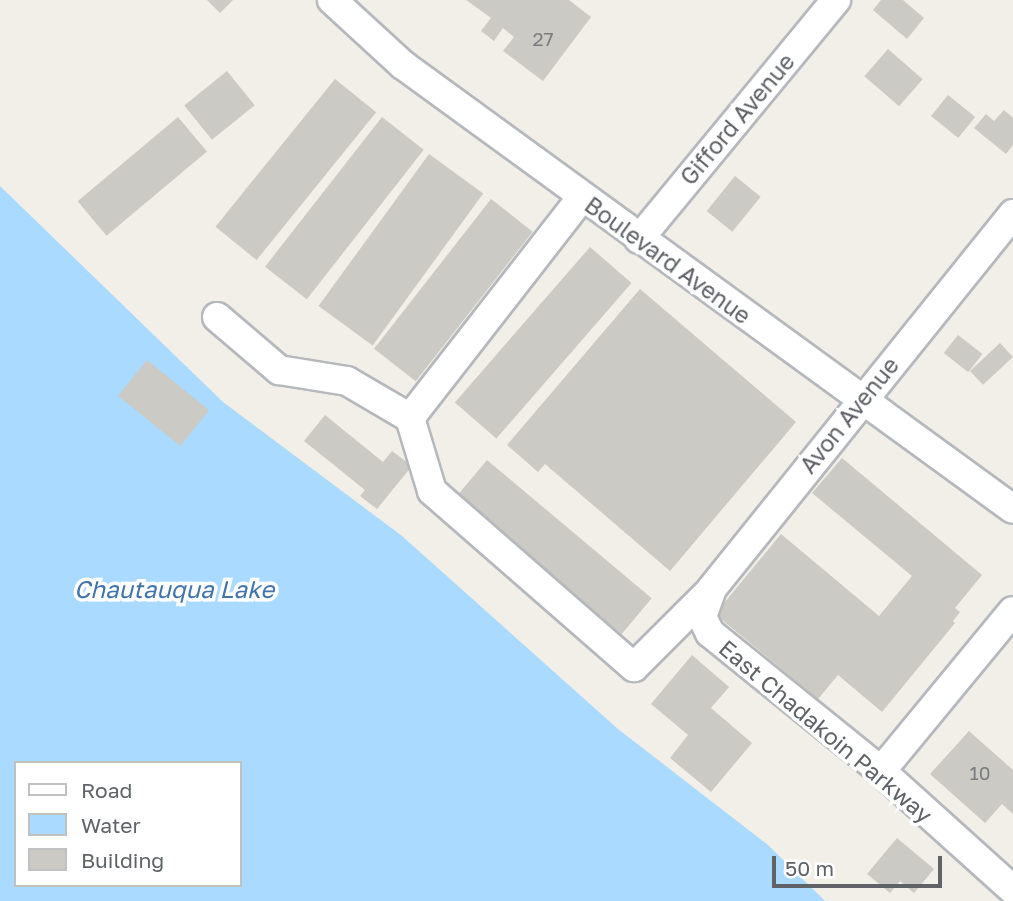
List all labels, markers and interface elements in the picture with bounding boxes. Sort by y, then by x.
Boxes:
house number: 27 [532,28,554,50]
street label: Gifford Avenue [674,48,800,190]
street label: Boulevard Avenue [580,191,756,329]
street label: Avon Avenue [794,351,904,479]
water label: Chautauqua Lake [74,575,274,603]
street label: East Chadakoin Parkway [714,634,938,828]
legend [14,761,242,887]
house number: 10 [970,762,990,784]
text: Road [81,777,132,803]
text: Water [81,812,141,838]
scale bar [775,842,945,886]
text: Building [81,847,164,873]
text: 50 m [785,855,834,881]

